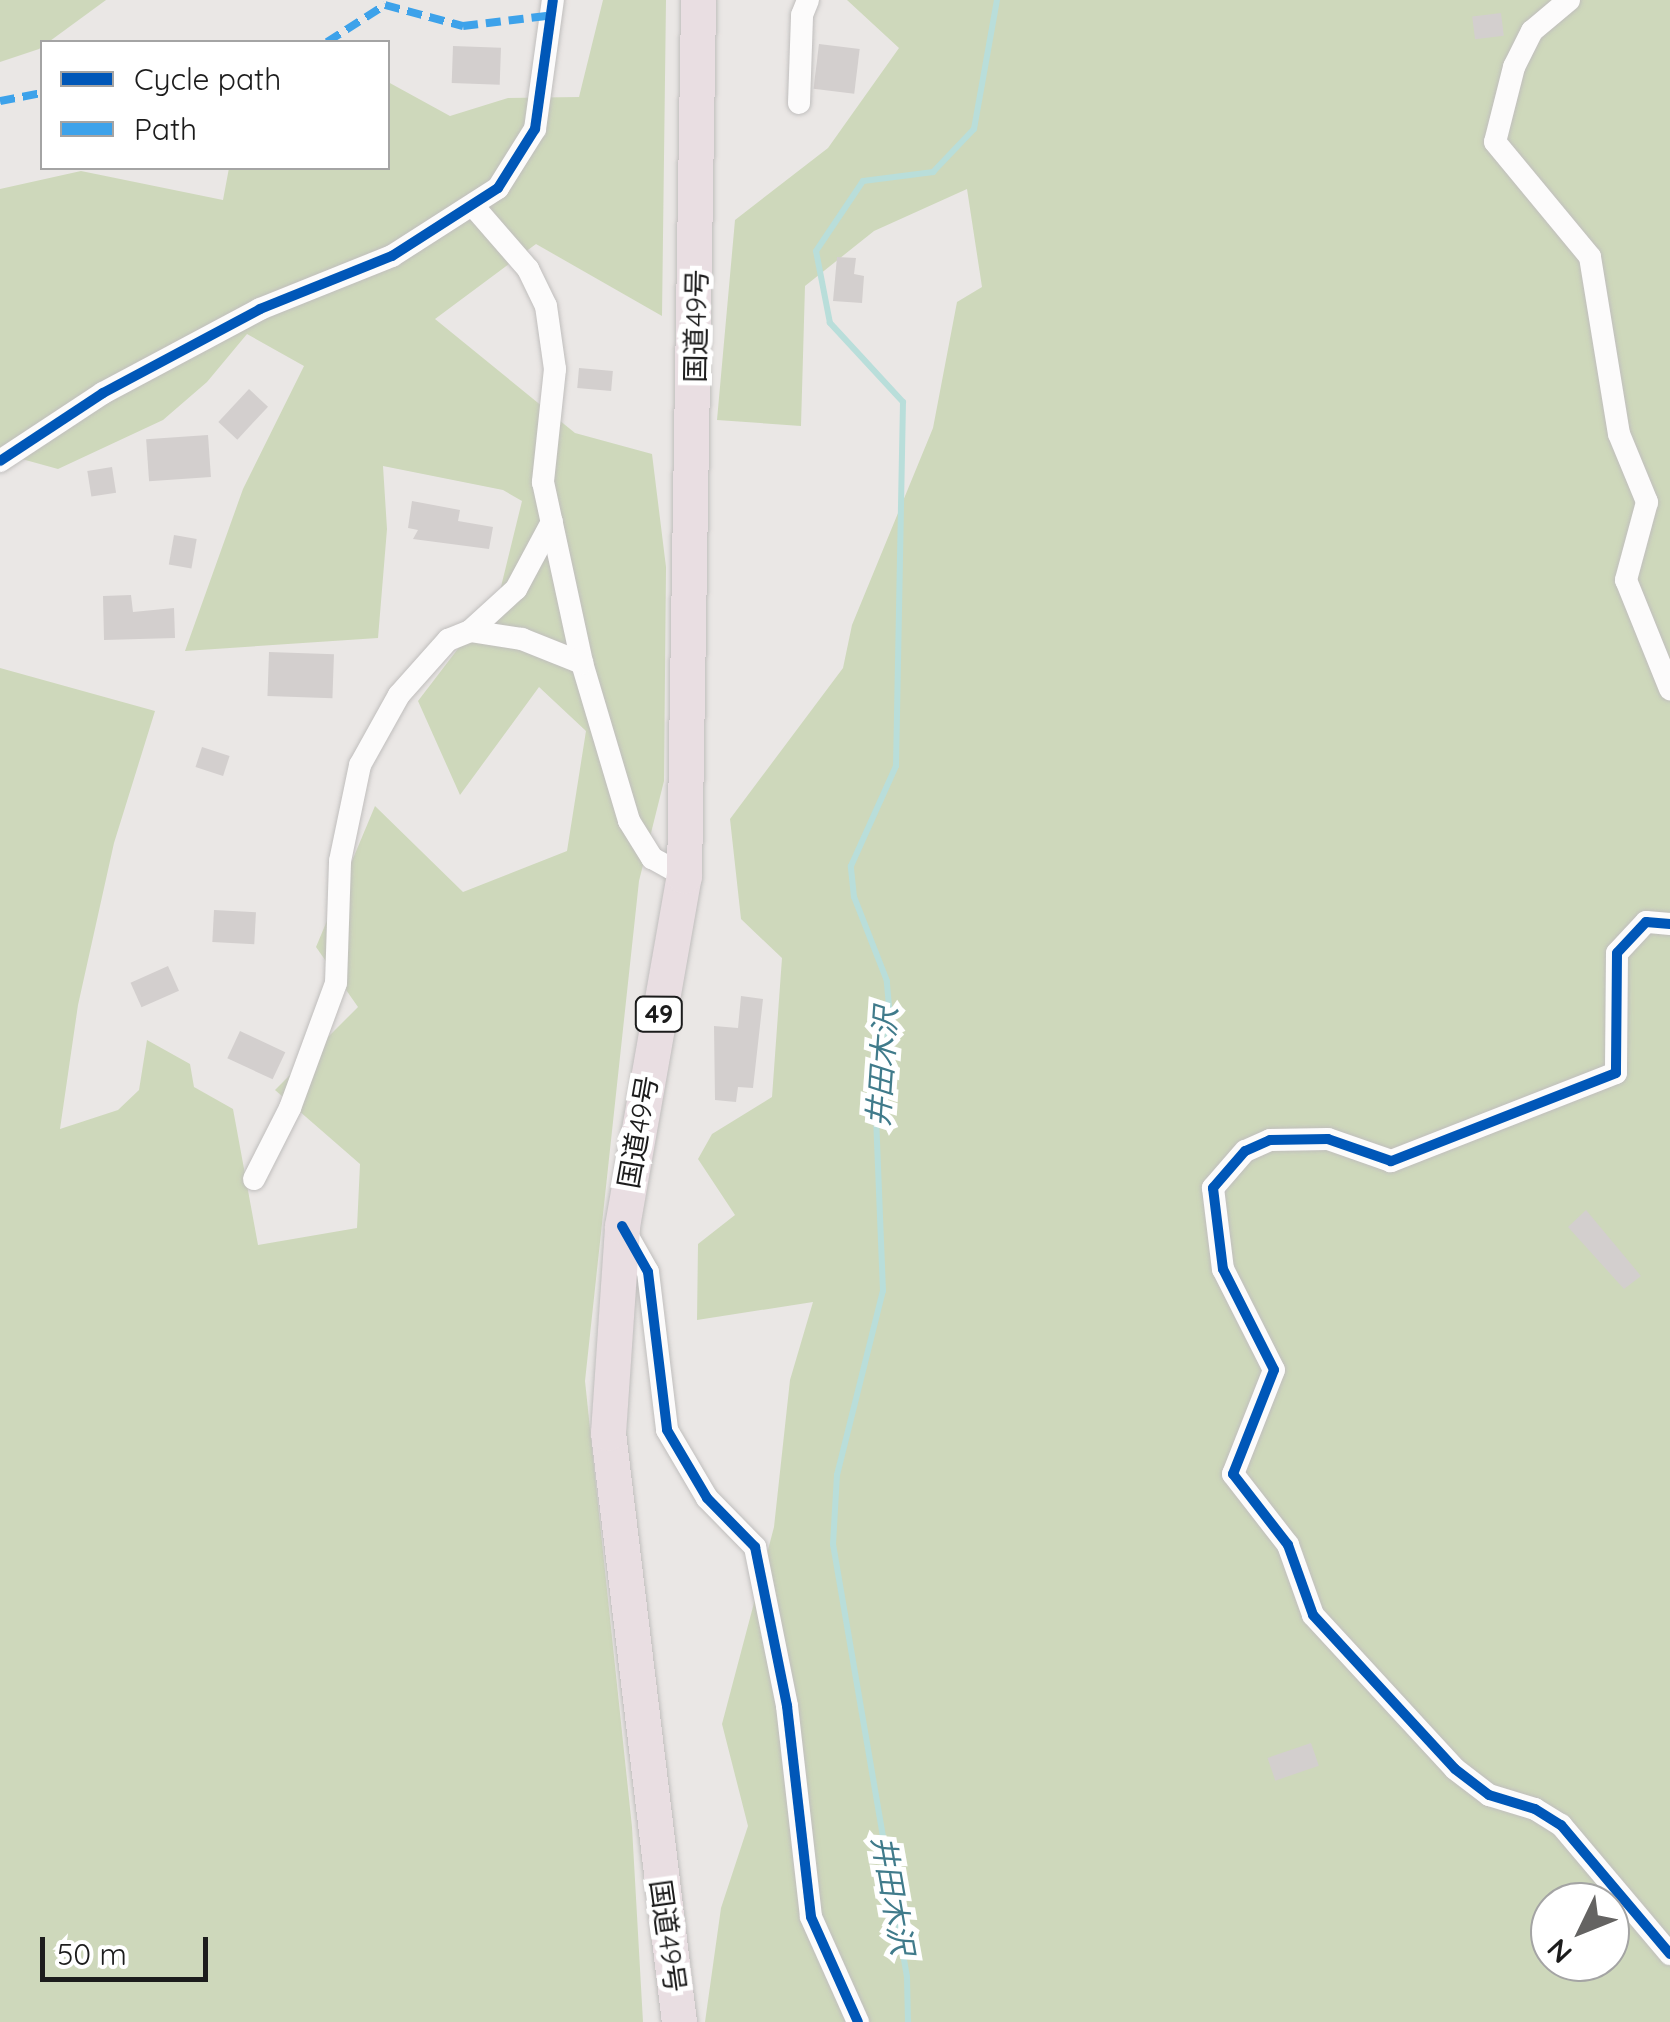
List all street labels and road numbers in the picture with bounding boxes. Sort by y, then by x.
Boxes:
street label: 国道49号 [678,269,714,383]
road number: 49 [634,994,684,1034]
street label: 国道49号 [612,1073,664,1191]
street label: 国道49号 [643,1877,693,1995]

